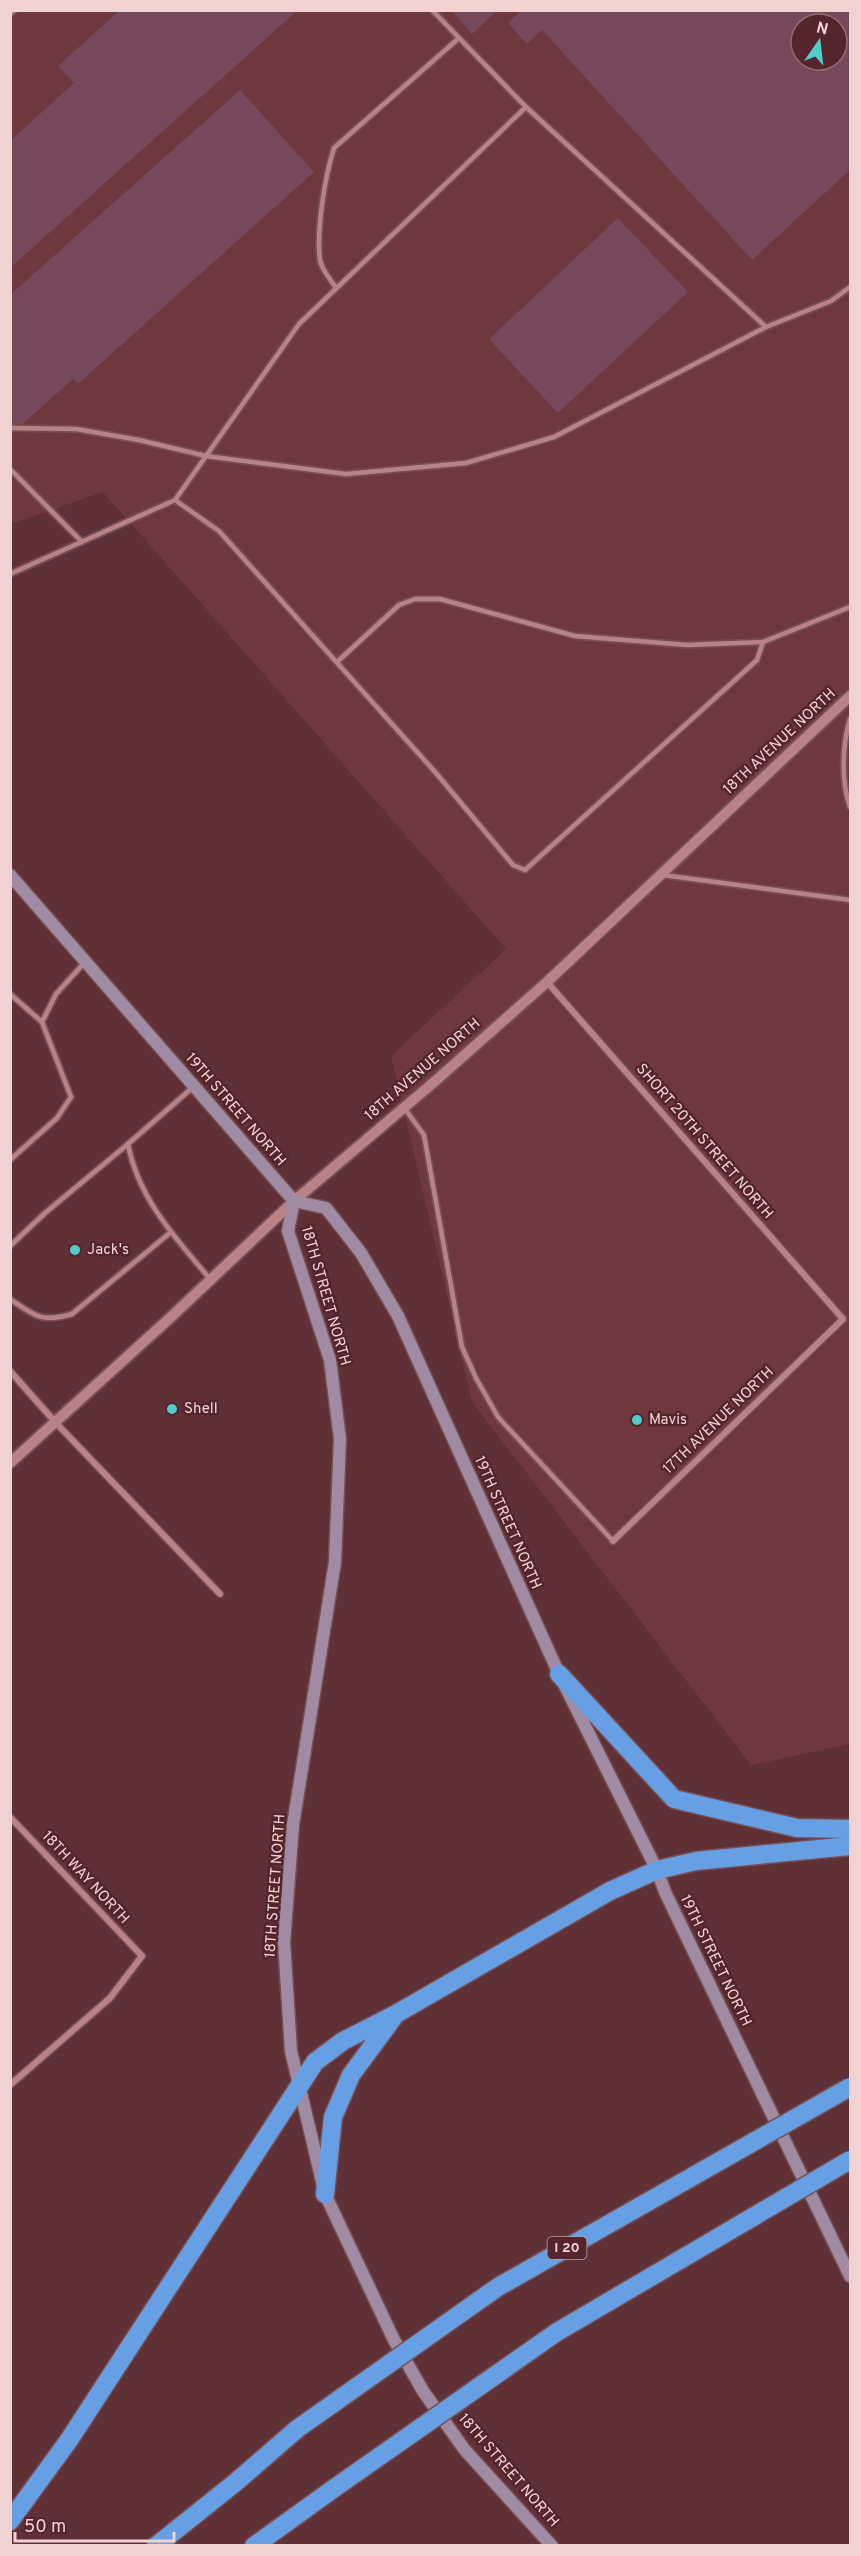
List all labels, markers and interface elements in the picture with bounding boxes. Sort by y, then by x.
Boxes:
north arrow [789,12,849,72]
text: N [814,18,830,40]
street label: 18TH AVENUE NORTH [720,685,840,799]
street label: 18TH AVENUE NORTH [361,1014,485,1126]
street label: 19TH STREET NORTH [181,1049,289,1171]
street label: SHORT 20TH STREET NORTH [631,1060,777,1224]
street label: 18TH STREET NORTH [296,1224,354,1368]
place label: Jack's [87,1241,129,1260]
marker: Jack's [68,1243,82,1257]
street label: 17TH AVENUE NORTH [660,1363,778,1479]
place label: Shell [184,1400,218,1419]
marker: Shell [165,1402,179,1416]
place label: Mavis [649,1411,687,1430]
marker: Mavis [630,1413,644,1427]
street label: 19TH STREET NORTH [469,1453,545,1593]
street label: 18TH STREET NORTH [261,1813,291,1959]
street label: 18TH WAY NORTH [37,1828,133,1928]
street label: 19TH STREET NORTH [675,1892,755,2030]
road number: I 20 [548,2237,586,2259]
street label: 18TH STREET NORTH [454,2410,562,2532]
scale bar [15,2505,174,2543]
text: 50 m [24,2516,66,2539]

